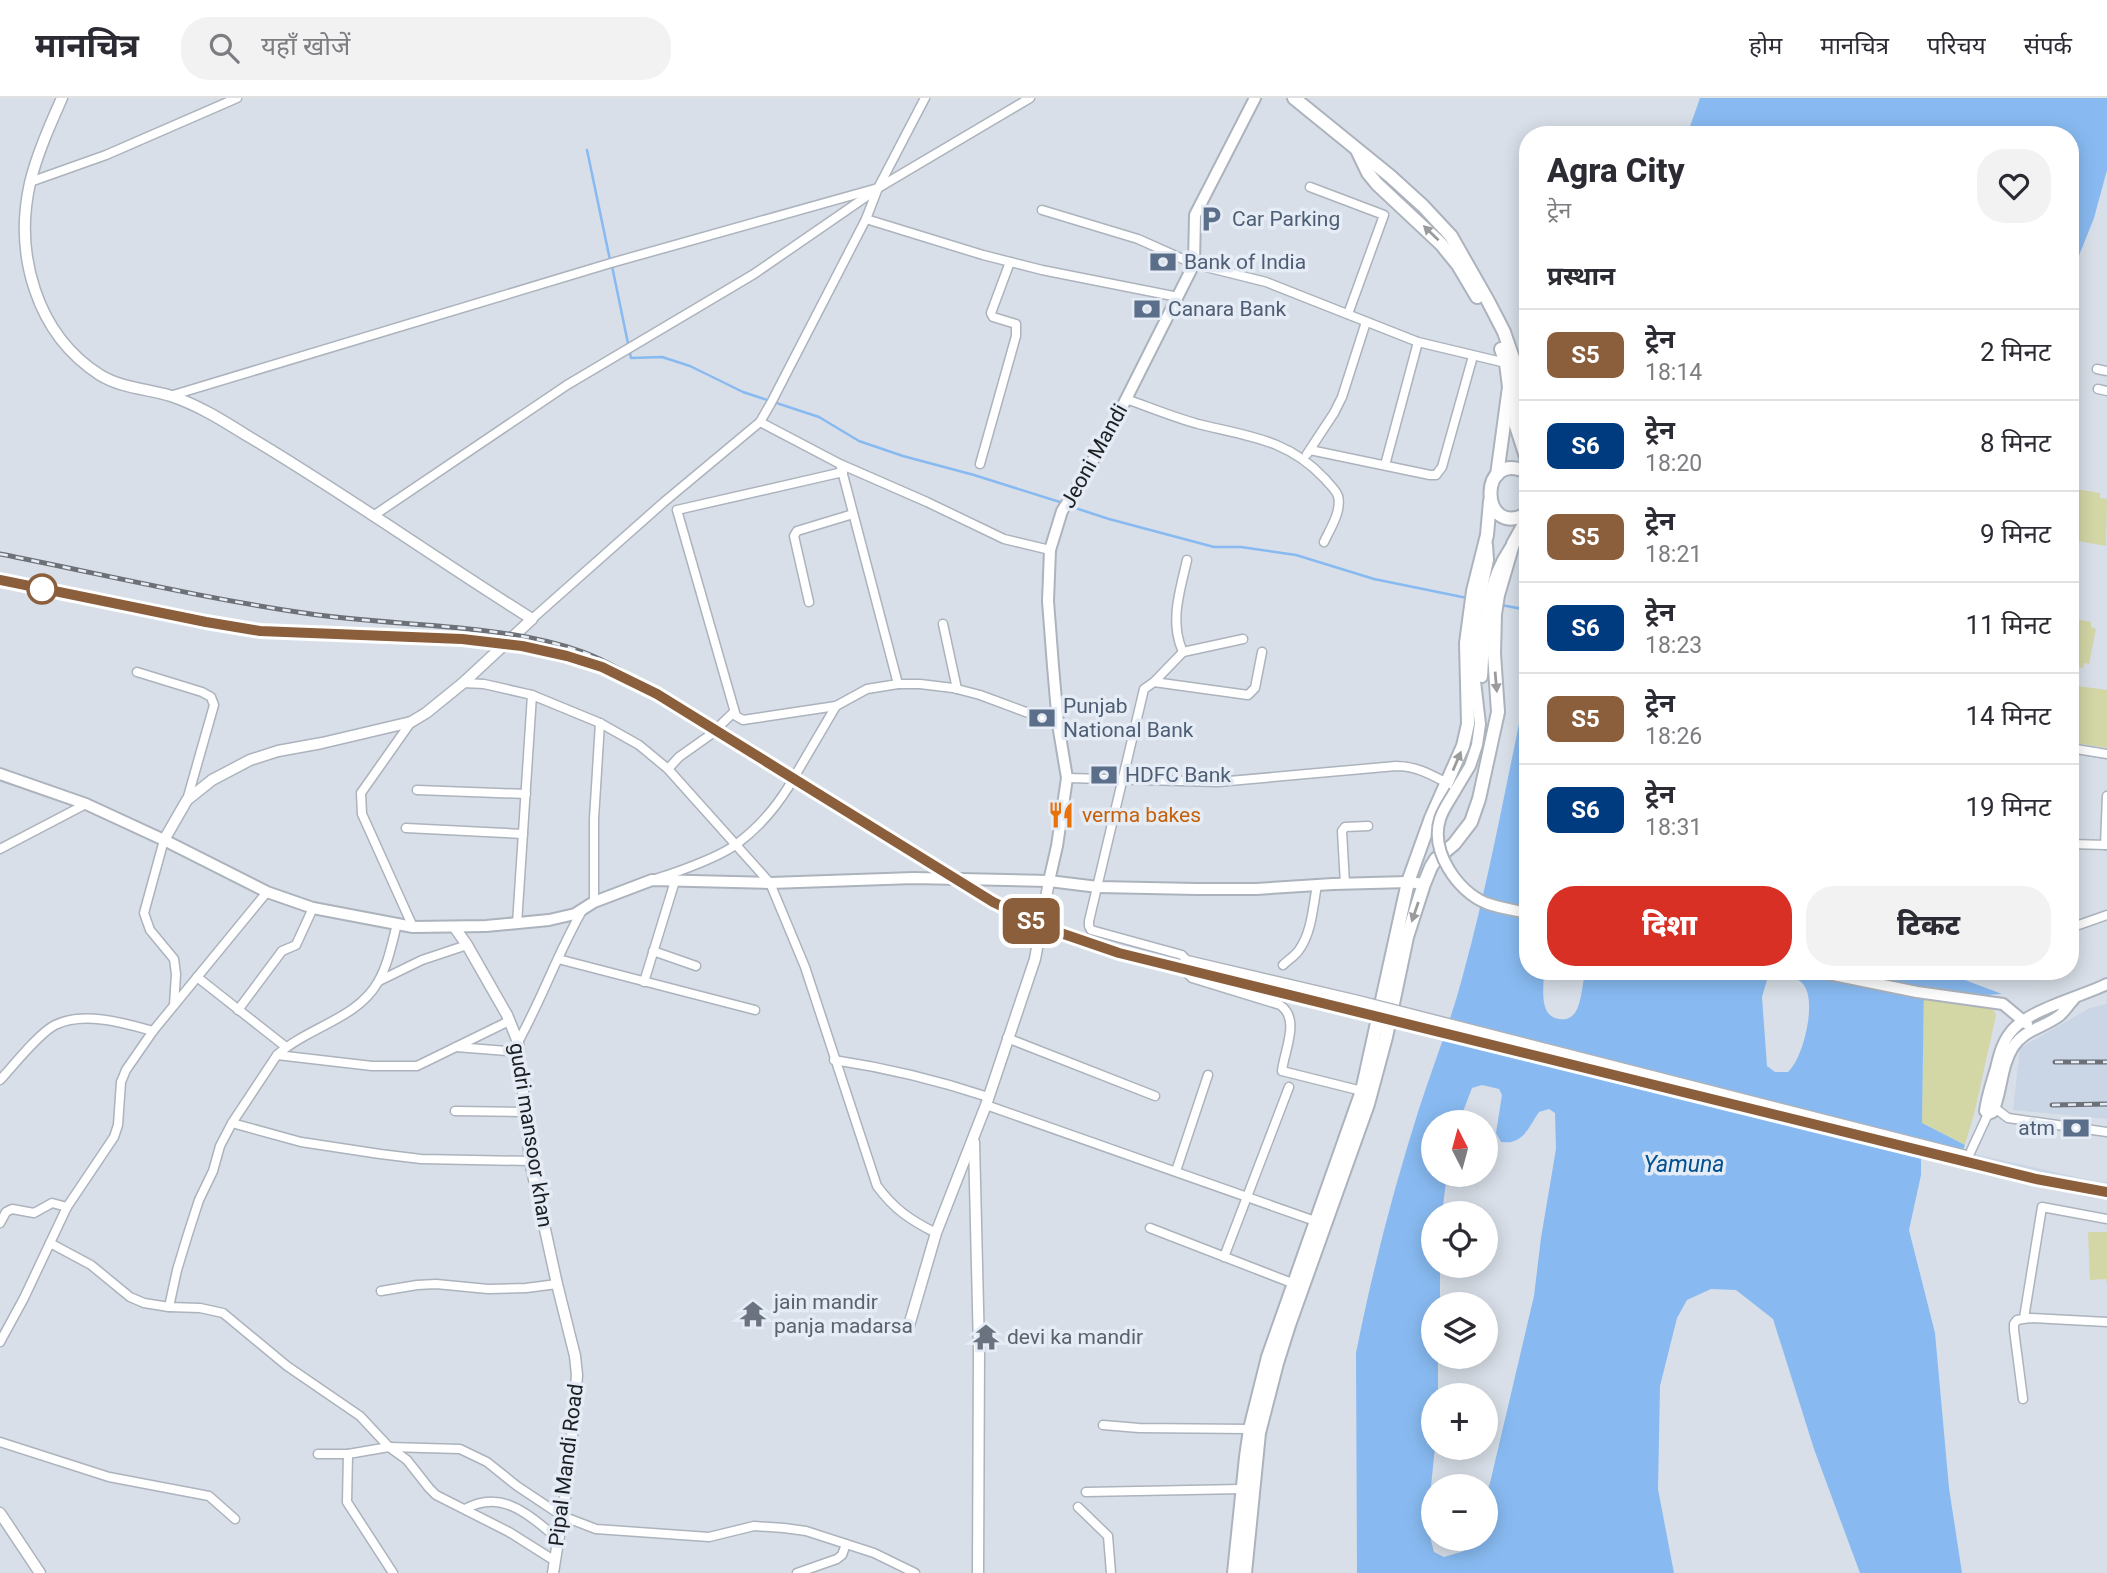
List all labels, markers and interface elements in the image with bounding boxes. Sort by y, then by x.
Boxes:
search box [181,17,671,80]
text: मानचित्र [35,26,139,65]
icon: search [205,29,243,67]
text: यहाँ खोजें [261,31,350,61]
text: होम [1749,32,1782,60]
text: मानचित्र [1820,32,1889,60]
text: परिचय [1927,32,1986,60]
text: संपर्क [2024,32,2072,60]
button: heart [1977,149,2051,223]
text: Agra City [1547,151,1685,190]
text: ट्रेन [1547,197,1571,224]
parking icon: Car Parking [1196,204,1226,234]
place label: Car Parking [1232,207,1340,231]
one-way arrow [1422,225,1439,242]
bank icon: Bank of India [1148,247,1178,277]
place label: Bank of India [1184,250,1306,274]
text: प्रस्थान [1547,261,1615,291]
bank icon: Canara Bank [1132,294,1162,324]
place label: Canara Bank [1168,297,1287,321]
text: ट्रेन [1645,324,1675,354]
text: 2 मिनट [1980,337,2051,367]
text: S5 [1571,341,1600,369]
text: 18:14 [1645,359,1702,386]
street label: Jeoni Mandi [1056,400,1132,512]
text: ट्रेन [1645,415,1675,445]
text: 8 मिनट [1980,428,2051,458]
text: S6 [1571,432,1600,460]
text: 18:20 [1645,450,1702,477]
text: ट्रेन [1645,506,1675,536]
text: 9 मिनट [1980,519,2051,549]
text: S5 [1571,523,1600,551]
text: 18:21 [1645,541,1702,568]
unlabelled marker [27,574,57,604]
text: ट्रेन [1645,597,1675,627]
text: 11 मिनट [1966,610,2051,640]
text: S6 [1571,614,1600,642]
text: 18:23 [1645,632,1702,659]
one-way arrow [1491,671,1502,693]
text: ट्रेन [1645,688,1675,718]
place label: Punjab National Bank [1063,694,1194,742]
text: 14 मिनट [1966,701,2051,731]
bank icon: Punjab National Bank [1027,703,1057,733]
text: S5 [1571,705,1600,733]
text: 18:26 [1645,723,1702,750]
one-way arrow [1451,750,1462,771]
bank icon: HDFC Bank [1089,760,1119,790]
place label: HDFC Bank [1125,763,1231,787]
text: ट्रेन [1645,779,1675,809]
text: 19 मिनट [1966,792,2051,822]
text: S6 [1571,796,1600,824]
restaurant icon: verma bakes [1046,800,1076,830]
place label: verma bakes [1082,803,1201,827]
text: 18:31 [1645,814,1702,841]
button: दिशा [1547,886,1792,966]
button: टिकट [1806,886,2051,966]
line badge: S5 [1000,898,1062,944]
one-way arrow [1409,902,1420,923]
text: S5 [1017,907,1045,935]
street label: gudri mansoor khan [505,1041,557,1229]
north arrow [1421,1110,1498,1186]
map controls [1421,1110,1498,1551]
bank icon: atm [2061,1113,2091,1143]
place label: atm [2018,1116,2055,1140]
water label: Yamuna [1643,1151,1725,1178]
button: locate [1421,1201,1498,1278]
place label: jain mandir panja madarsa [773,1290,913,1338]
button: layers [1421,1292,1498,1369]
temple icon: jain mandir panja madarsa [738,1299,768,1329]
temple icon: devi ka mandir [971,1322,1001,1352]
place label: devi ka mandir [1007,1325,1143,1349]
street label: Pipal Mandi Road [544,1382,588,1548]
button: + [1421,1383,1498,1460]
button: − [1421,1474,1498,1551]

